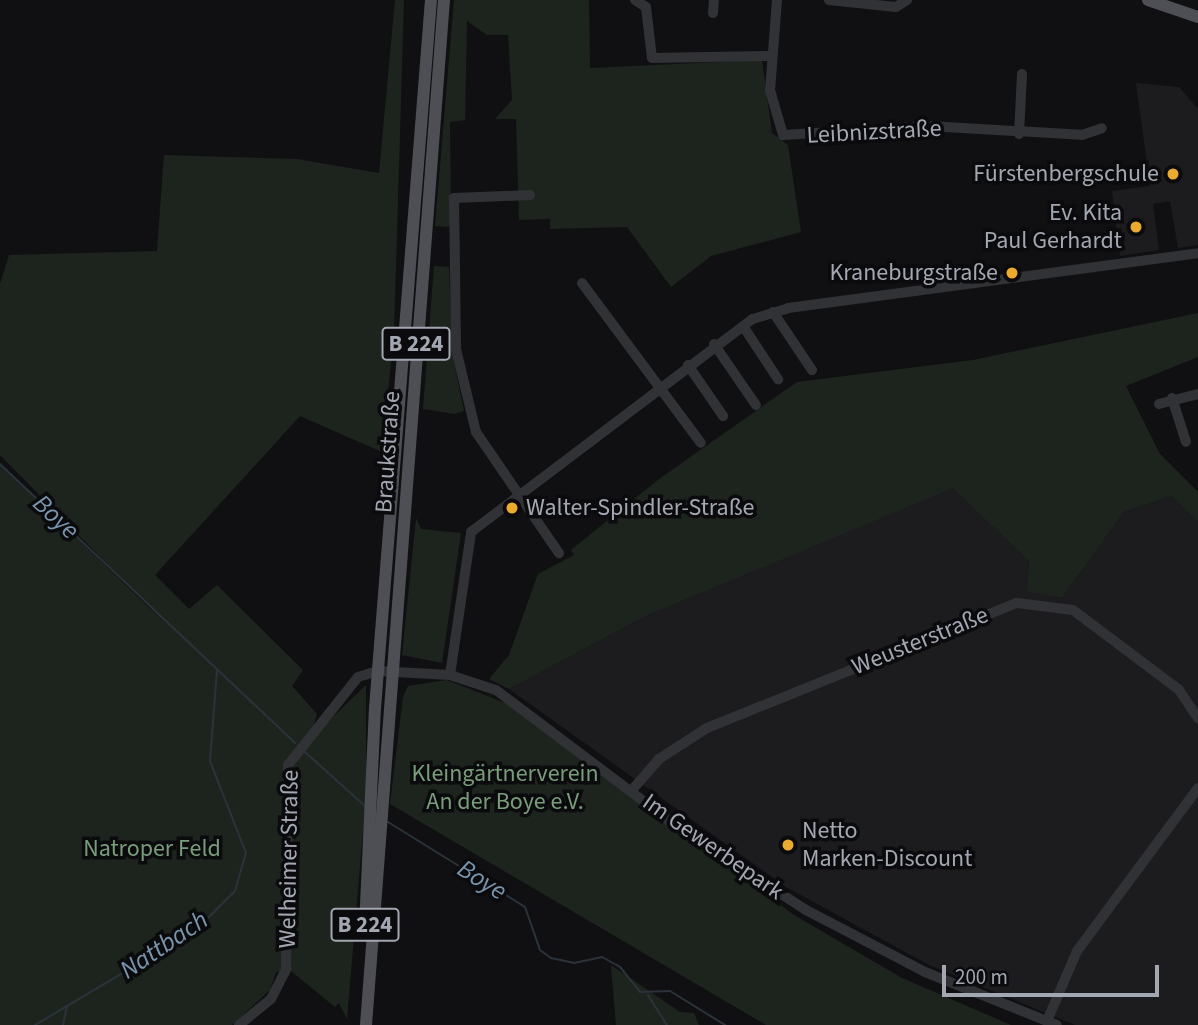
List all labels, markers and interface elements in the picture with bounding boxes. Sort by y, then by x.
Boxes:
street label: Leibnizstraße [806,114,942,150]
place label: Fürstenbergschule [973,160,1159,188]
marker: Fürstenbergschule [1165,166,1181,182]
place label: Ev. Kita Paul Gerhardt [984,199,1122,255]
marker: Ev. Kita Paul Gerhardt [1128,219,1144,235]
place label: Kraneburgstraße [829,259,998,287]
marker: Kraneburgstraße [1004,265,1020,281]
road number: B 224 [381,324,451,364]
street label: Braukstraße [369,390,407,514]
water label: Boye [26,488,86,546]
place label: Walter-Spindler-Straße [526,494,754,522]
marker: Walter-Spindler-Straße [504,500,520,516]
street label: Weusterstraße [848,601,992,681]
park label: Kleingärtnerverein An der Boye e.V. [411,760,599,816]
street label: Welheimer Straße [273,769,305,949]
street label: Im Gewerbepark [637,788,789,906]
place label: Netto Marken-Discount [802,817,972,873]
park label: Natroper Feld [83,835,221,863]
marker: Netto Marken-Discount [780,837,796,853]
water label: Boye [452,853,512,907]
water label: Nattbach [114,904,214,986]
road number: B 224 [330,906,400,944]
scale bar [946,951,1163,995]
text: 200 m [955,962,1008,992]

